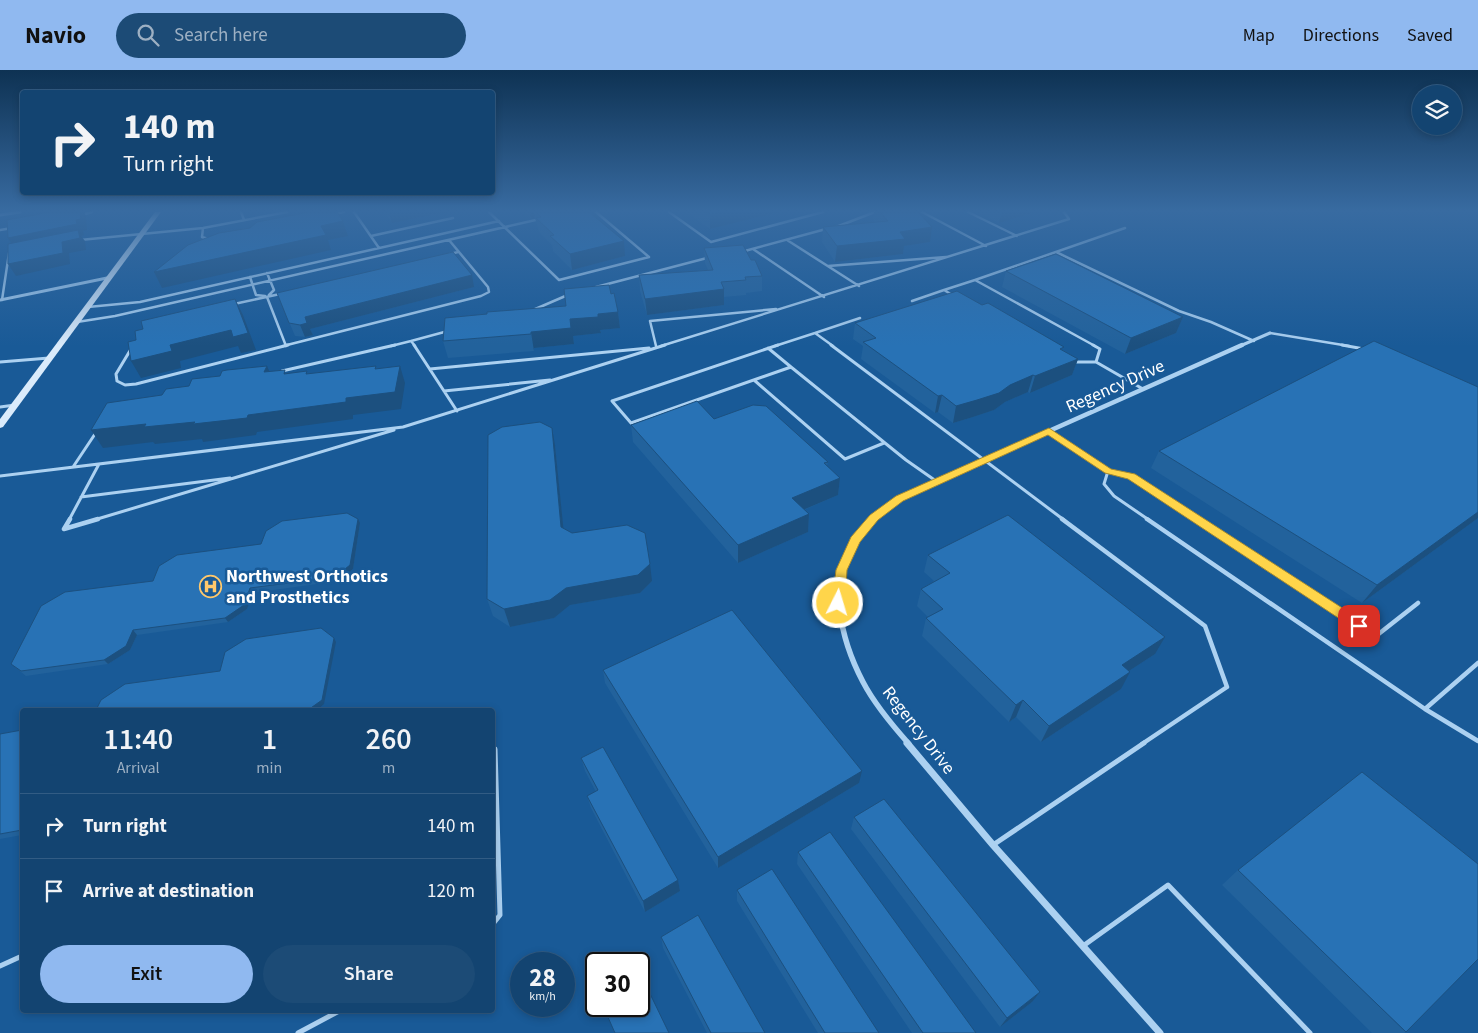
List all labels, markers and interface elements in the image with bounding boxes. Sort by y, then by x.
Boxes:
search box [116,13,466,58]
text: Navio [25,18,86,53]
icon: search [134,21,162,49]
text: Search here [174,22,268,49]
text: Map [1243,23,1275,48]
text: Directions [1303,23,1379,48]
text: Saved [1407,23,1453,48]
map controls [1412,85,1462,135]
button: layers [1412,85,1462,135]
text: 140 m [123,102,215,152]
icon: right [40,110,105,175]
text: Turn right [123,148,213,180]
street label: Regency Drive [1062,354,1169,419]
place label: Northwest Orthotics and Prosthetics [226,564,388,610]
hospital icon: Northwest Orthotics and Prosthetics [198,574,222,598]
position arrow [811,576,863,628]
pin [1338,605,1380,647]
icon: arrive [1345,612,1373,640]
street label: Regency Drive [876,681,961,780]
text: 11:40 [103,718,173,761]
text: 1 [262,718,277,761]
text: 260 [366,718,412,761]
text: Arrival [117,757,160,779]
text: min [256,757,282,779]
text: m [382,757,395,779]
icon: right [40,812,68,840]
text: Turn right [83,813,167,840]
text: 140 m [427,813,475,840]
icon: arrive [40,877,68,905]
text: Arrive at destination [83,878,254,905]
text: 120 m [427,878,475,905]
button: Exit [40,945,253,1003]
button: Share [263,945,475,1003]
speed limit sign: 30 [585,952,650,1017]
text: 28 [529,960,556,996]
text: km/h [529,988,556,1005]

